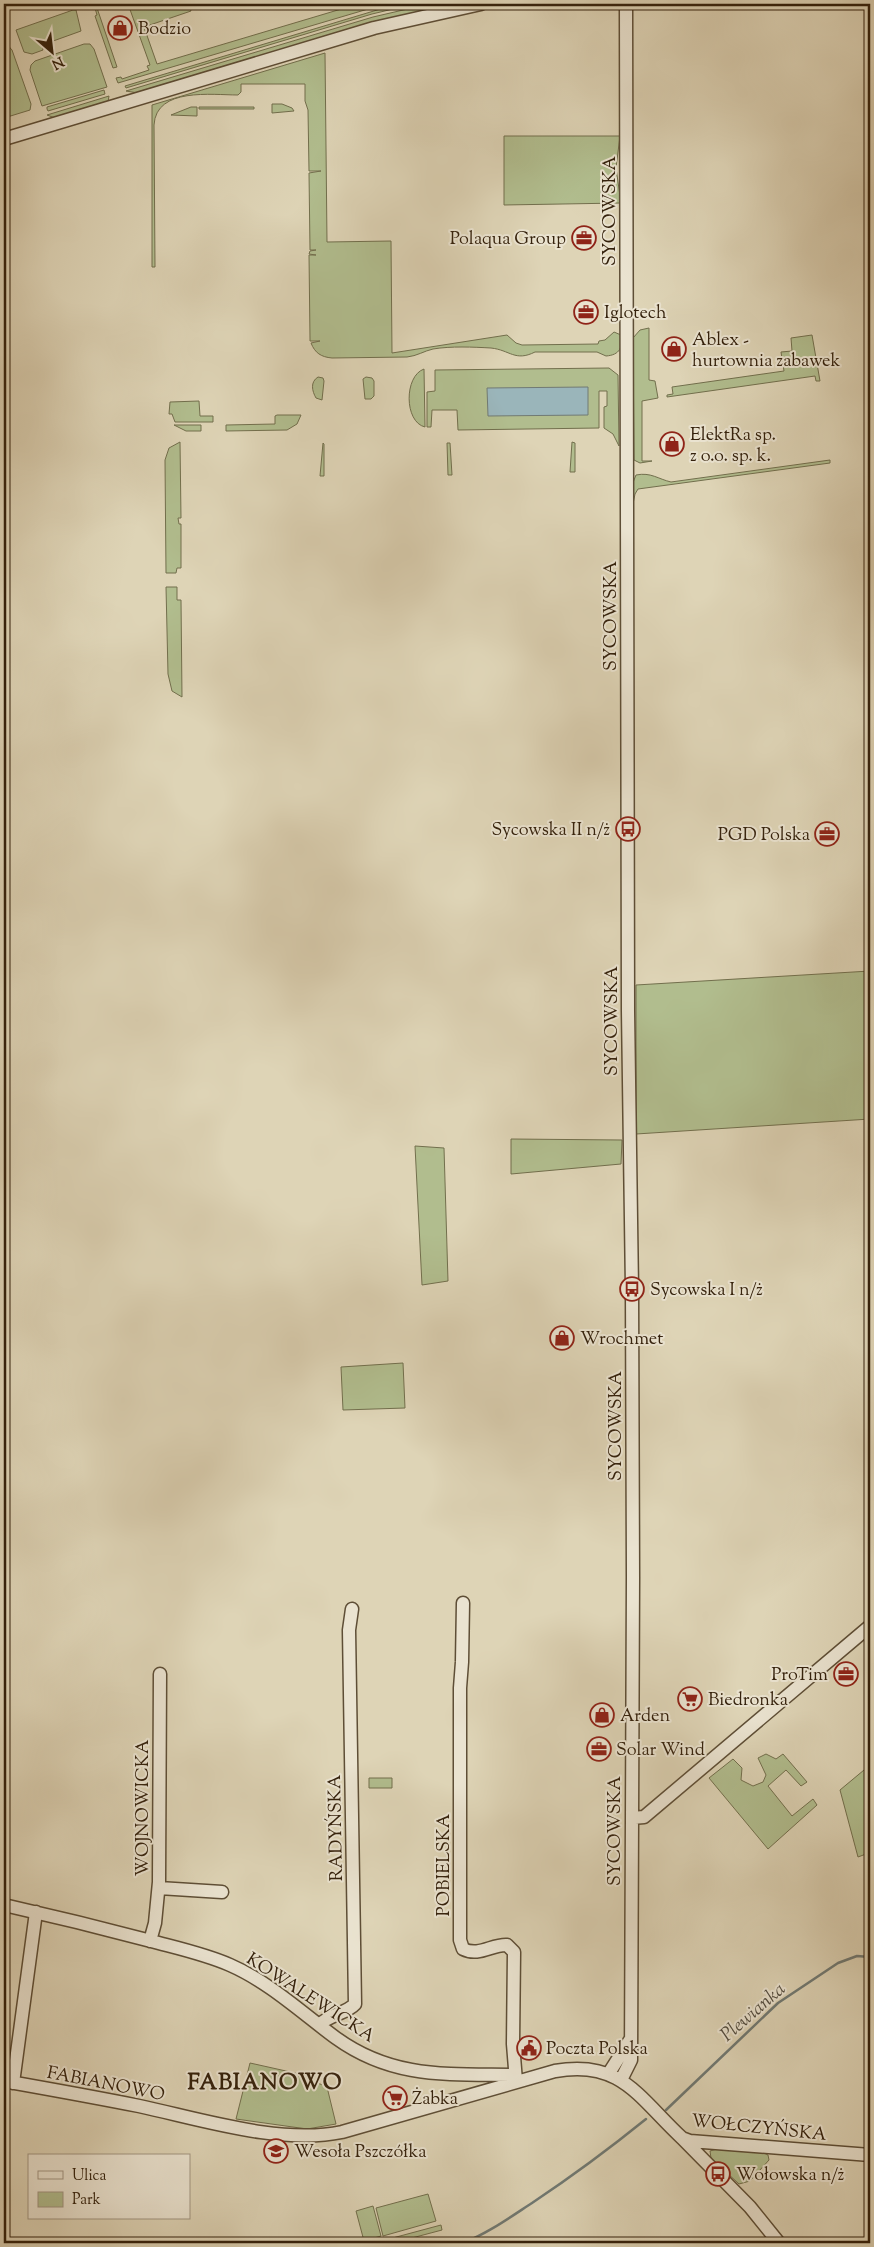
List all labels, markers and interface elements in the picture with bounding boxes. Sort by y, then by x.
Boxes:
shop icon: Bodzio [107,15,133,41]
place label: Bodzio [138,17,191,43]
north arrow [28,28,78,78]
text: N [48,50,67,73]
street label: SYCOWSKA [598,156,624,266]
office icon: Polaqua Group [571,225,597,251]
place label: Polaqua Group [450,227,566,253]
office icon: Iglotech [573,299,599,325]
place label: Iglotech [604,301,667,327]
place label: Ablex - hurtownia zabawek [692,328,840,375]
shop icon: Ablex - hurtownia zabawek [661,336,687,362]
place label: ElektRa sp. z o.o. sp. k. [690,423,776,470]
shop icon: ElektRa sp. z o.o. sp. k. [659,431,685,457]
street label: SYCOWSKA [599,561,625,671]
bus stop icon: Sycowska II n/ż [615,816,641,842]
place label: Sycowska II n/ż [491,818,610,844]
office icon: PGD Polska [814,821,840,847]
place label: PGD Polska [718,823,810,849]
street label: SYCOWSKA [600,966,626,1076]
bus stop icon: Sycowska I n/ż [619,1276,645,1302]
place label: Sycowska I n/ż [650,1278,763,1304]
shop icon: Wrochmet [549,1325,575,1351]
place label: Wrochmet [580,1327,663,1353]
street label: SYCOWSKA [604,1371,630,1481]
office icon: ProTim [833,1661,859,1687]
place label: ProTim [771,1663,828,1689]
supermarket icon: Biedronka [677,1686,703,1712]
place label: Biedronka [708,1688,788,1714]
shop icon: Arden [589,1702,615,1728]
place label: Arden [620,1704,670,1730]
office icon: Solar Wind [586,1736,612,1762]
place label: Solar Wind [616,1738,705,1764]
street label: WOJNOWICKA [131,1739,157,1877]
street label: RADYŃSKA [322,1774,351,1882]
street label: SYCOWSKA [603,1776,629,1886]
street label: POBIELSKA [432,1813,458,1916]
street label: KOWALEWICKA [240,1947,380,2050]
water label: Plewianka [715,1977,792,2049]
public building icon: Poczta Polska [516,2035,542,2061]
place label: Poczta Polska [546,2037,648,2063]
street label: FABIANOWO [44,2061,167,2109]
district label: FABIANOWO [187,2068,343,2100]
supermarket icon: Żabka [382,2085,408,2111]
place label: Żabka [412,2087,458,2113]
street label: WOŁCZYŃSKA [690,2108,828,2149]
school or university icon: Wesoła Pszczółka [263,2138,289,2164]
place label: Wesoła Pszczółka [294,2140,427,2166]
legend [28,2154,190,2220]
bus stop icon: Wołowska n/ż [705,2161,731,2187]
place label: Wołowska n/ż [736,2163,845,2189]
text: Ulica [72,2166,106,2187]
text: Park [72,2190,101,2211]

